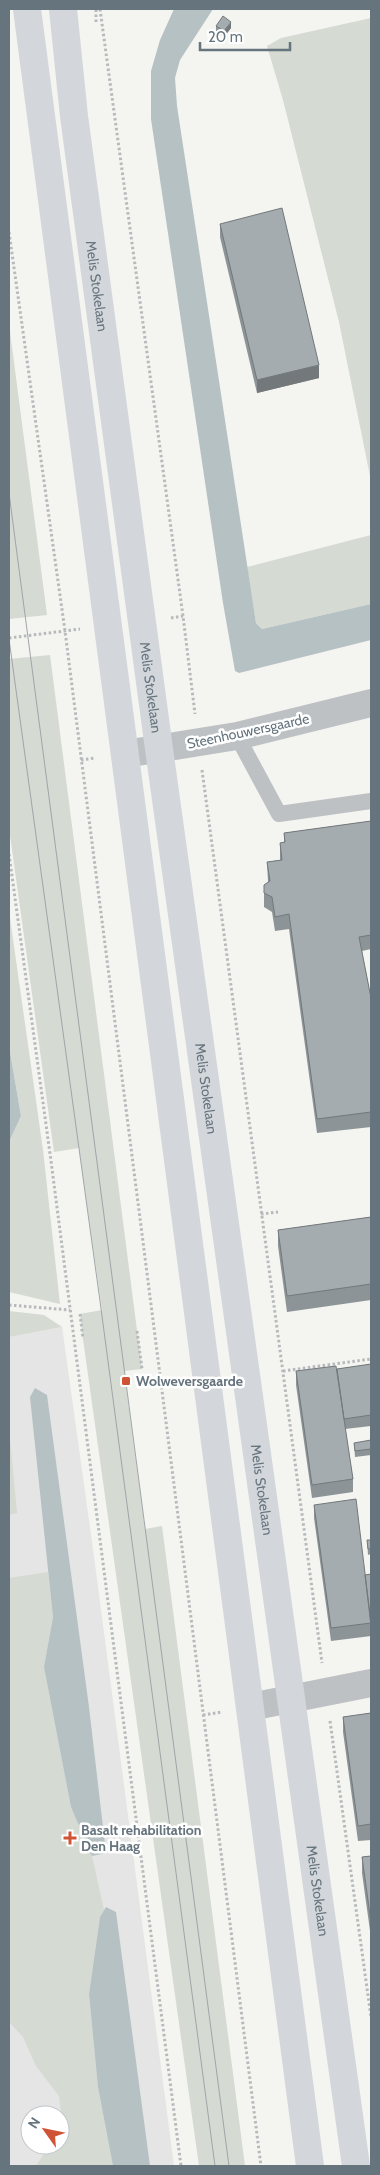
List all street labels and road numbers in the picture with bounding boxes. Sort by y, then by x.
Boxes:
street label: Melis Stokelaan [82,239,112,333]
street label: Melis Stokelaan [136,641,166,734]
street label: Steenhouwersgaarde [185,709,311,753]
street label: Melis Stokelaan [191,1042,221,1135]
street label: Melis Stokelaan [247,1443,277,1536]
street label: Melis Stokelaan [303,1844,333,1938]

